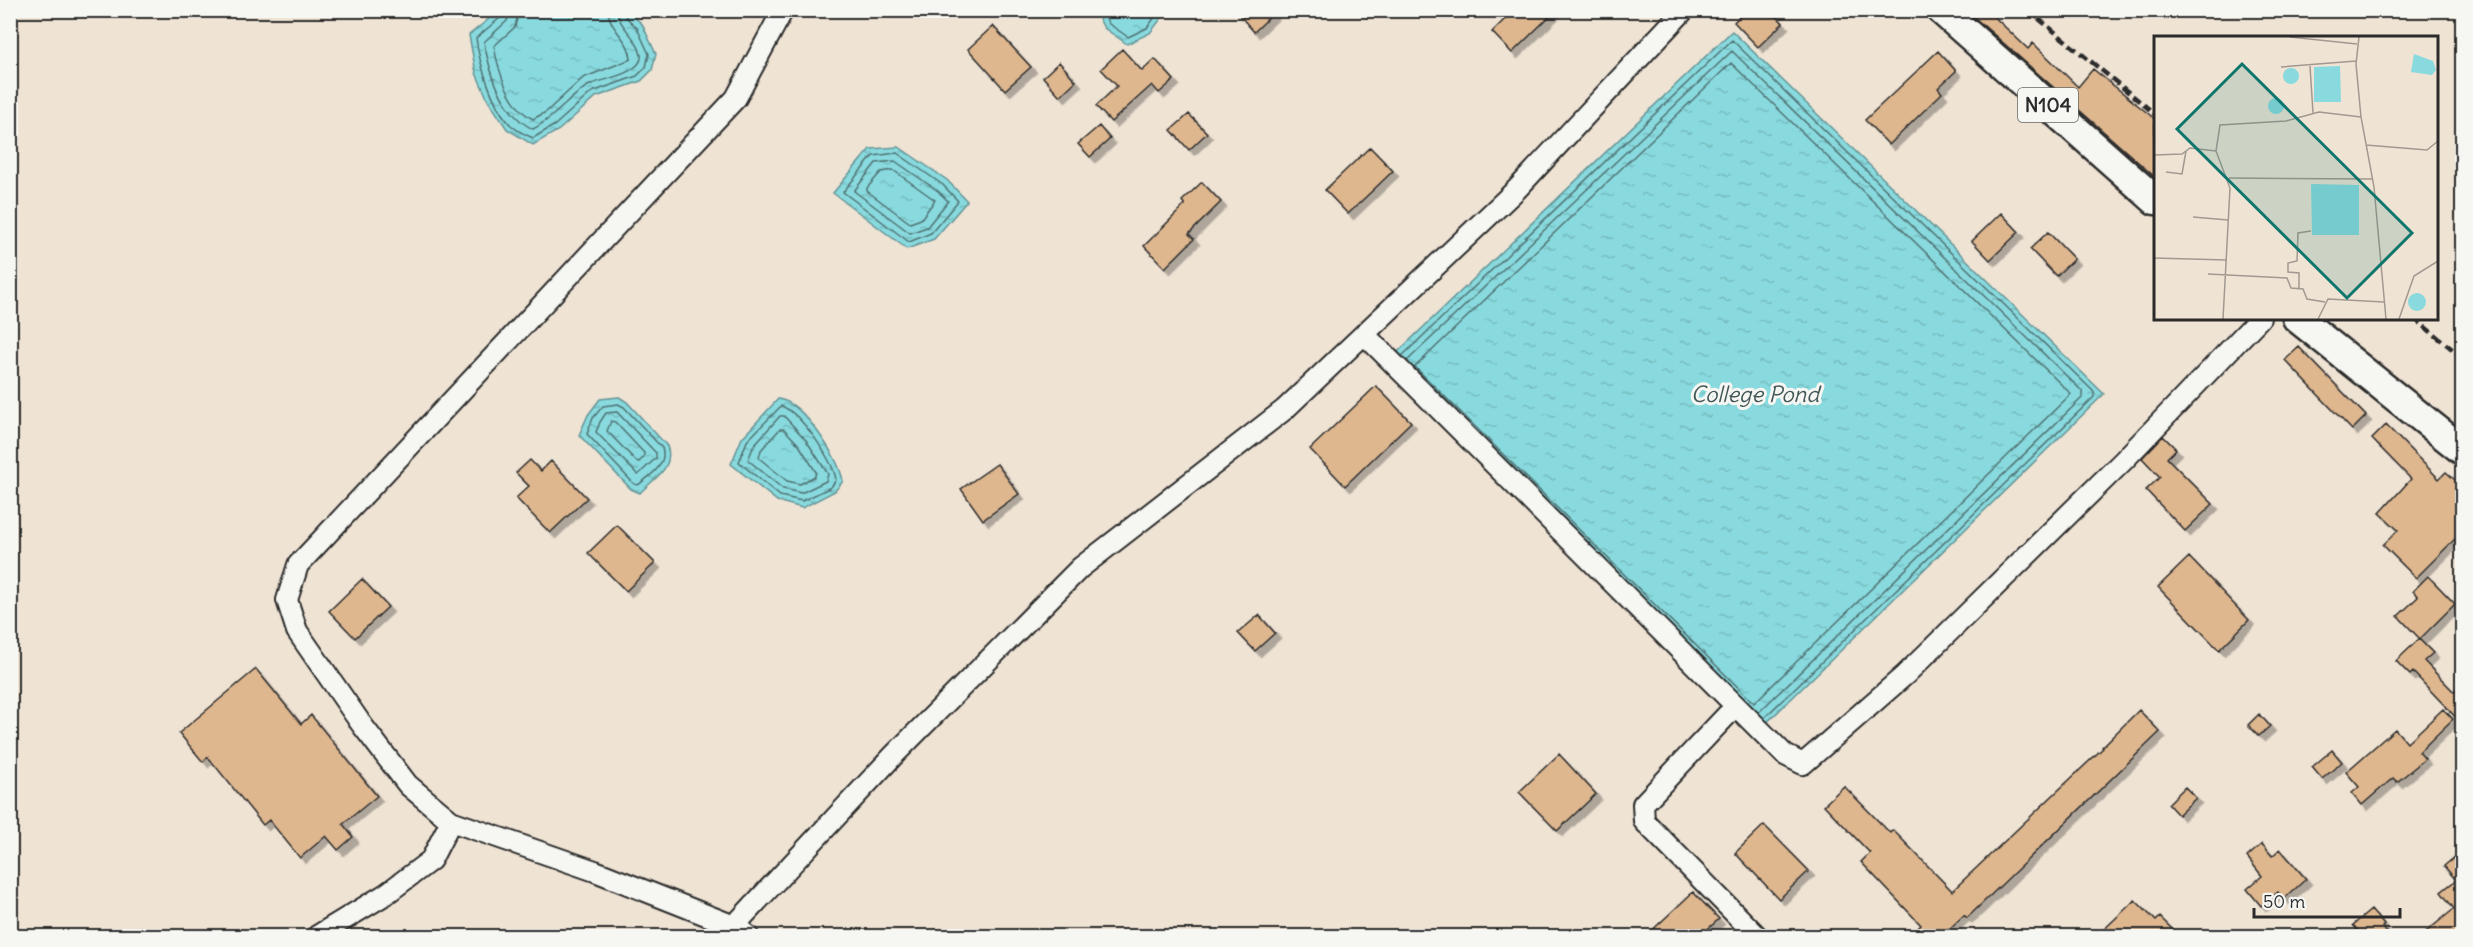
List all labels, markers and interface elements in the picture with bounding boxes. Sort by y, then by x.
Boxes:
inset map [2154,36,2437,320]
road number: N104 [2018,88,2078,122]
water label: College Pond [1691,380,1822,408]
scale bar [2254,881,2400,919]
text: 50 m [2263,890,2305,913]

